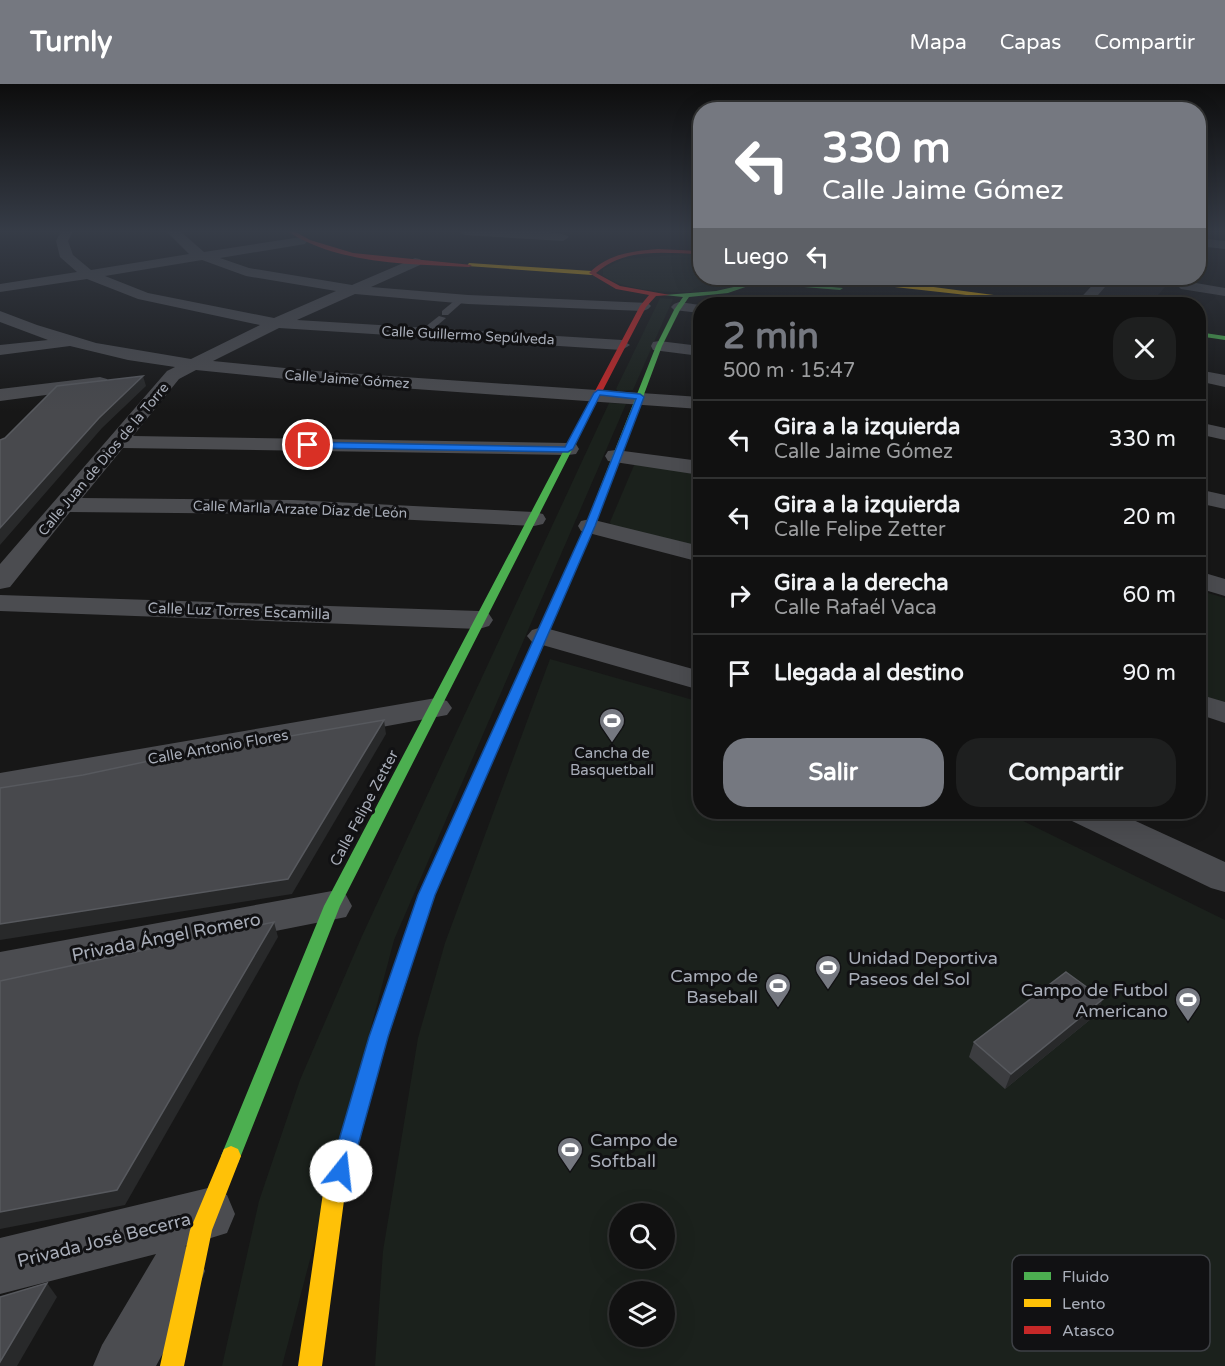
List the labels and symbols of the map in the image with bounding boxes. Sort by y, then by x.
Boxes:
street label: Calle Guillermo Sepúlveda [381,322,555,349]
street label: Calle Jaime Gómez [284,367,410,392]
street label: Calle Juan de Dios de la Torre [34,379,172,539]
pin [282,419,333,470]
street label: Calle Marlla Arzate Díaz de León [193,497,407,522]
street label: Calle Luz Torres Escamilla [147,599,331,623]
sports icon: Cancha de Basquetball [597,706,627,744]
street label: Calle Antonio Flores [146,726,290,768]
place label: Cancha de Basquetball [570,744,654,779]
street label: Calle Felipe Zetter [326,747,402,869]
street label: Privada Ángel Romero [70,908,262,966]
place label: Unidad Deportiva Paseos del Sol [848,947,998,990]
sports icon: Unidad Deportiva Paseos del Sol [813,953,843,991]
place label: Campo de Baseball [670,965,758,1008]
sports icon: Campo de Baseball [763,971,793,1009]
place label: Campo de Futbol Americano [1021,979,1168,1022]
sports icon: Campo de Futbol Americano [1173,985,1203,1023]
place label: Campo de Softball [590,1129,678,1172]
sports icon: Campo de Softball [555,1135,585,1173]
position arrow [309,1139,373,1203]
street label: Privada José Becerra [15,1208,193,1272]
legend [1012,1255,1210,1351]
text: Fluido [1062,1267,1109,1287]
text: Lento [1062,1294,1106,1314]
text: Atasco [1062,1321,1115,1341]

